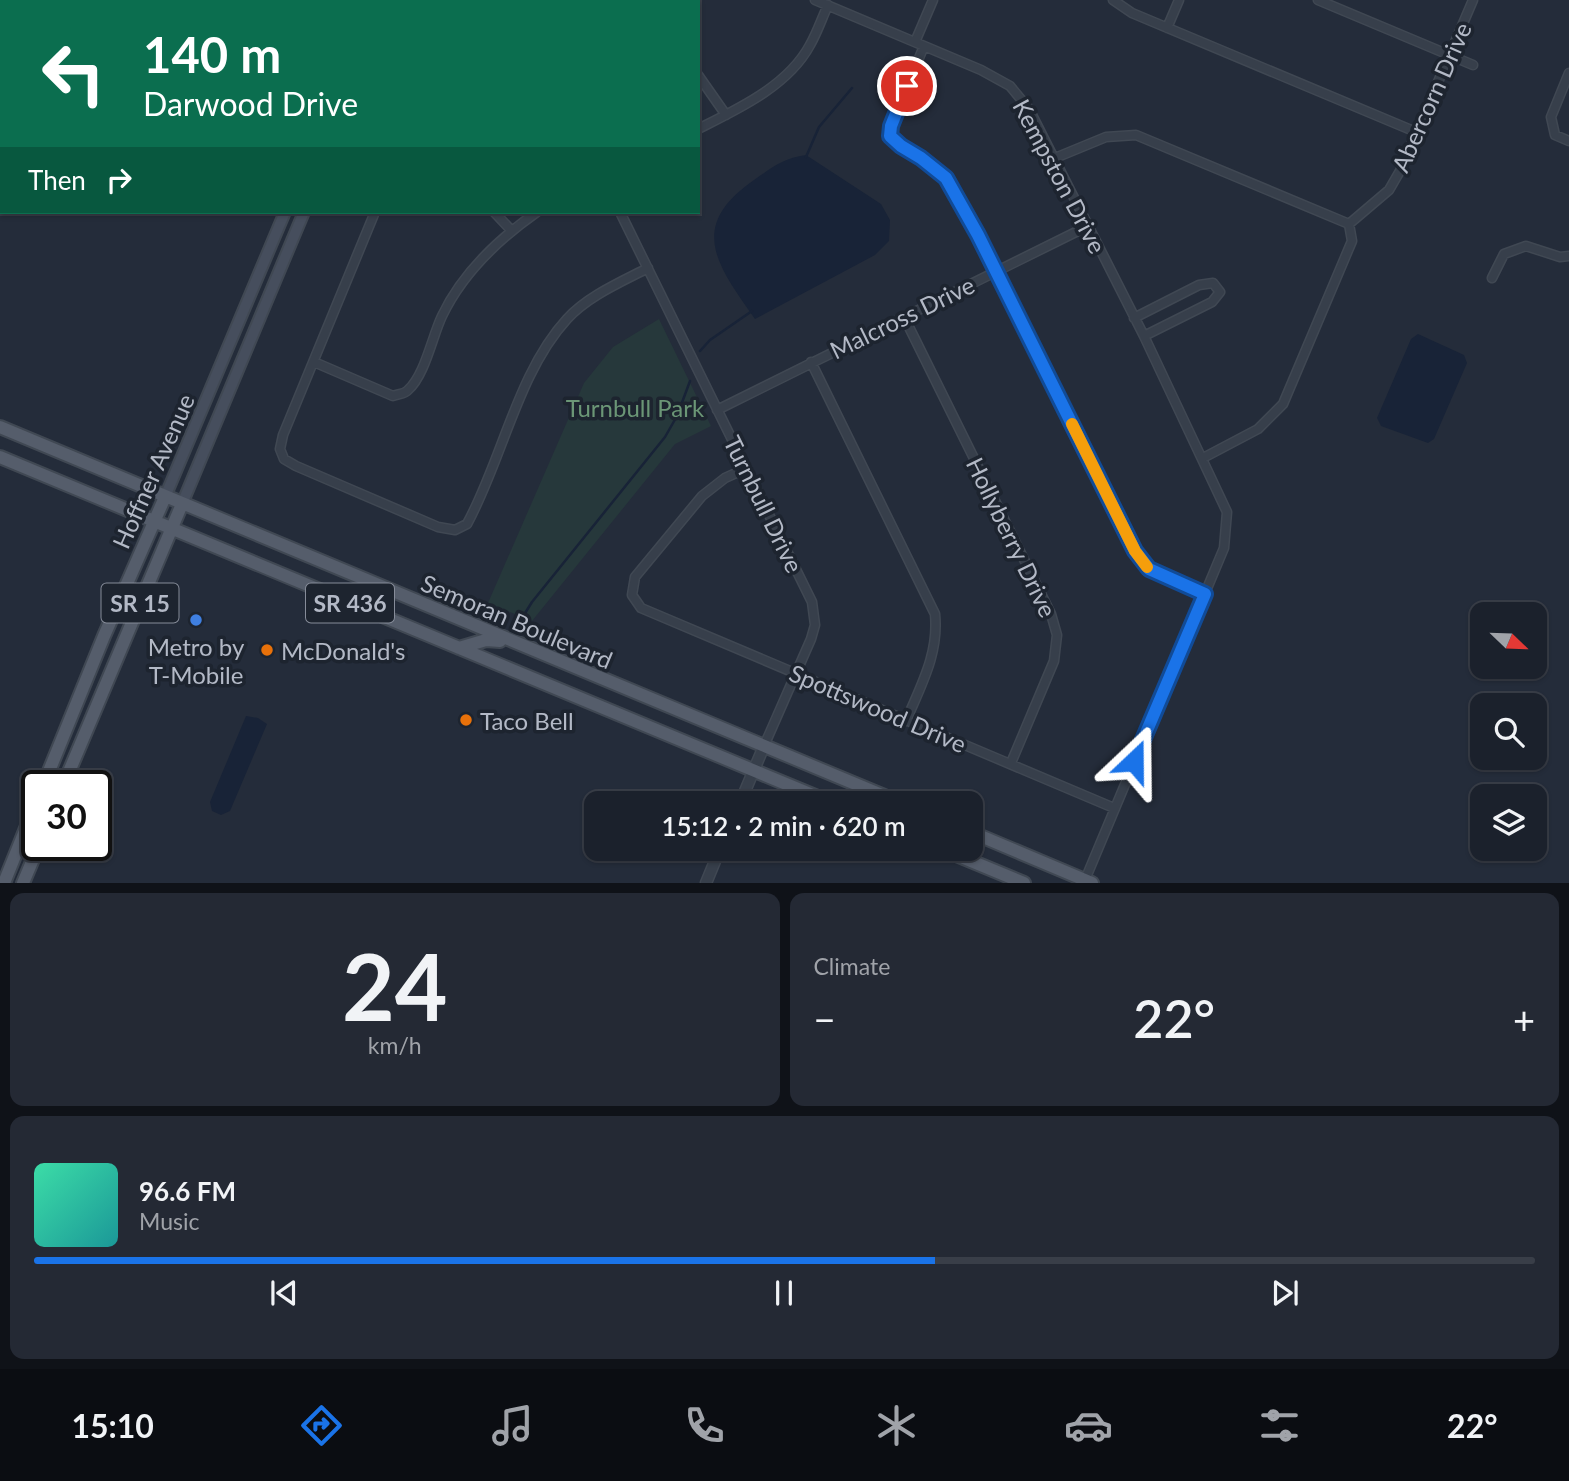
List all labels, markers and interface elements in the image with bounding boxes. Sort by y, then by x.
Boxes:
street label: Abercorn Drive [1385,18,1477,176]
text: 140 m [143,25,281,83]
icon: left [28,28,119,119]
pin [877,56,937,116]
icon: arrive [888,67,926,105]
text: Darwood Drive [143,84,358,123]
street label: Kempston Drive [1007,94,1113,258]
icon: right [100,161,138,199]
text: Then [28,164,86,196]
street label: Malcross Drive [825,270,979,364]
street label: Hoffner Avenue [106,389,200,553]
park label: Turnbull Park [566,393,705,422]
street label: Turnbull Drive [718,431,810,577]
street label: Hollyberry Drive [961,452,1063,622]
street label: Semoran Boulevard [417,568,617,674]
road number: SR 15 [102,583,178,622]
road number: SR 436 [306,583,394,622]
north arrow [1470,602,1547,679]
map controls [1470,602,1547,861]
marker: Metro by T-Mobile [188,612,204,628]
place label: Metro by T-Mobile [148,632,245,689]
place label: McDonald's [281,636,405,665]
marker: McDonald's [259,642,275,658]
street label: Spottswood Drive [785,658,971,758]
button: search [1470,693,1547,770]
place label: Taco Bell [480,706,574,735]
marker: Taco Bell [458,712,474,728]
position arrow [1097,724,1171,798]
speed limit sign: 30 [21,770,112,861]
button: layers [1470,784,1547,861]
text: 15:12 · 2 min · 620 m [661,810,906,842]
text: 24 [342,931,448,1040]
text: Climate [814,952,890,980]
text: 22° [1133,987,1215,1049]
text: − [814,996,836,1042]
text: + [1513,996,1535,1042]
text: km/h [368,1031,422,1059]
text: 96.6 FM [139,1175,236,1207]
text: Music [139,1207,199,1235]
icon: previous [265,1274,303,1312]
icon: pause [765,1274,803,1312]
icon: next [1266,1274,1304,1312]
icon: directions [297,1401,346,1450]
icon: music [488,1401,537,1450]
icon: phone [680,1401,729,1450]
icon: climate [872,1401,921,1450]
icon: car [1064,1401,1113,1450]
icon: filters [1255,1401,1304,1450]
text: 15:10 [71,1406,154,1445]
text: 22° [1447,1406,1498,1445]

